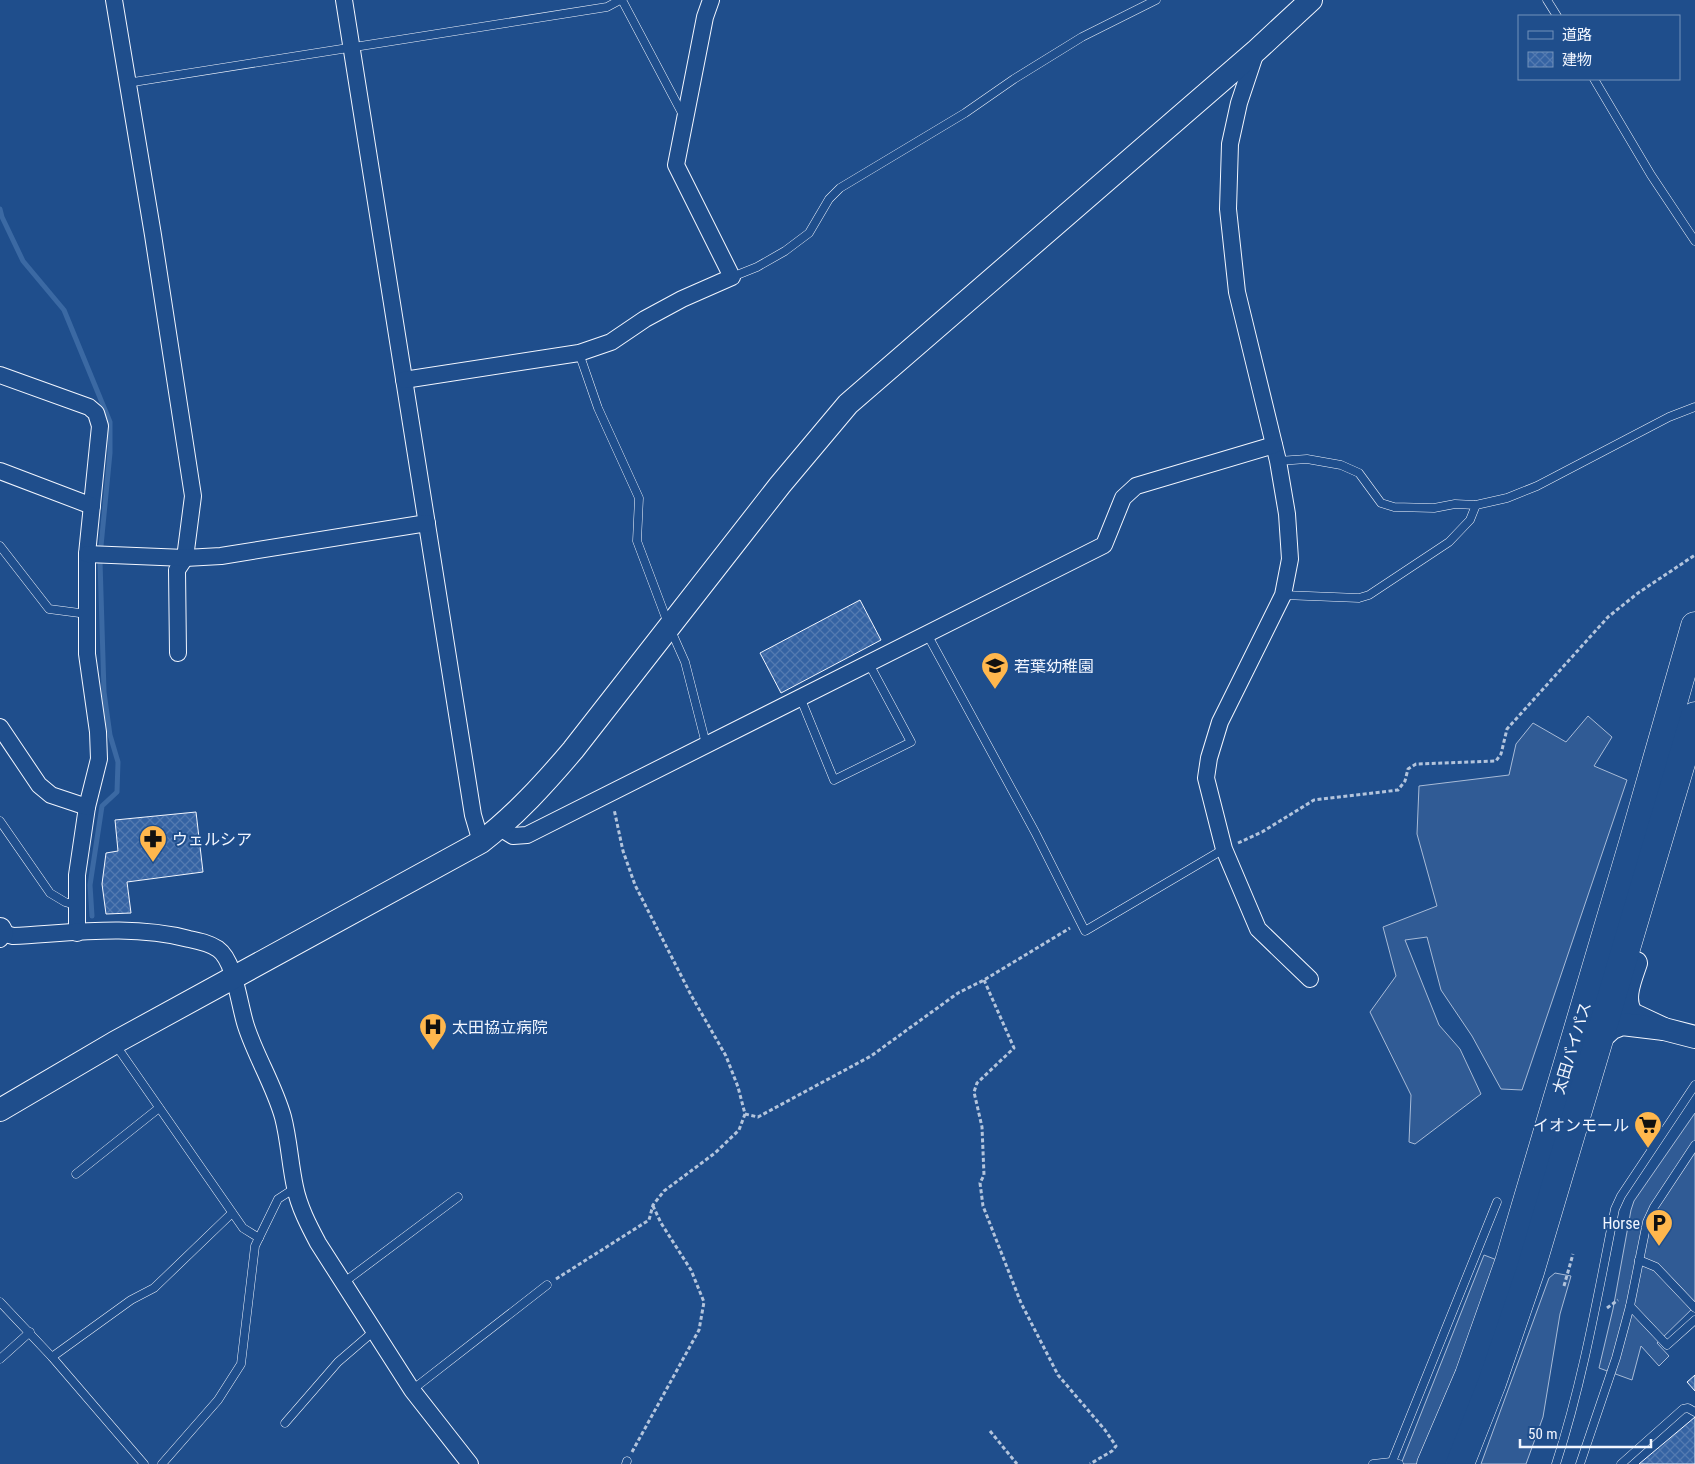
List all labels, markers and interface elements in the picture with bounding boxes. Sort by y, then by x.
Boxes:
legend [1518,15,1680,80]
text: 道路 [1562,26,1592,44]
text: 建物 [1562,51,1592,69]
school or university icon: 若葉幼稚園 [980,651,1010,690]
place label: 若葉幼稚園 [1014,657,1094,676]
pharmacy icon: ウェルシア [138,824,168,863]
place label: ウェルシア [172,830,252,849]
street label: 太田バイパス [1549,999,1595,1097]
hospital icon: 太田協立病院 [418,1012,448,1051]
place label: 太田協立病院 [452,1018,548,1037]
supermarket icon: イオンモール [1633,1110,1663,1149]
place label: イオンモール [1533,1116,1629,1135]
parking icon: Horse [1644,1208,1674,1247]
place label: Horse [1602,1214,1640,1233]
scale bar [1520,1416,1651,1448]
text: 50 m [1528,1425,1558,1443]

